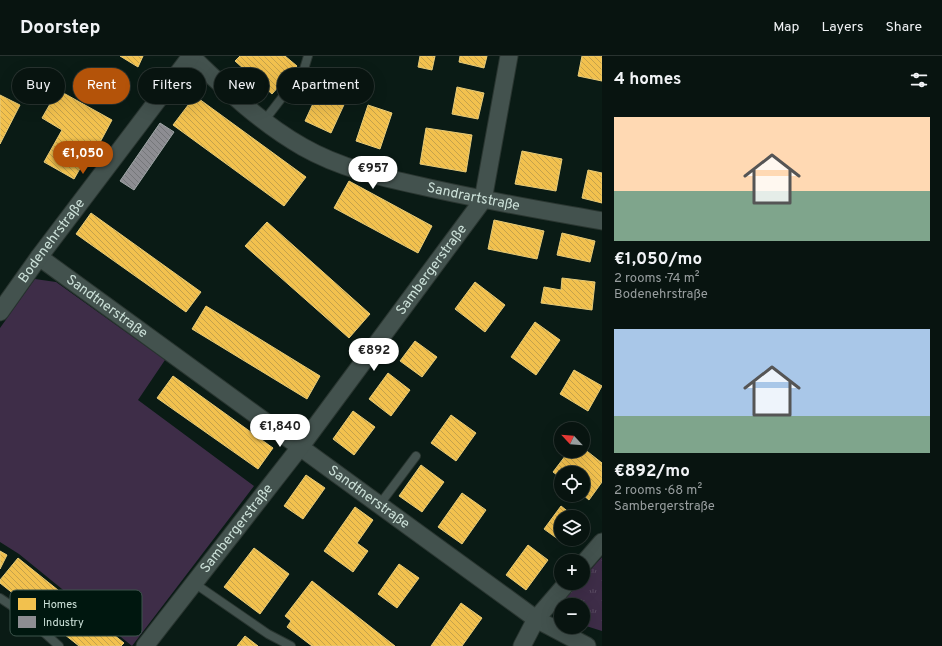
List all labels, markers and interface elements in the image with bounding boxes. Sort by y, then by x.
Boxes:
text: Doorstep [20,16,100,40]
text: Map [773,19,799,36]
text: Layers [821,19,863,36]
text: Share [885,19,922,36]
chip: Buy [12,68,65,104]
chip: Rent [73,68,130,104]
chip: Filters [138,68,206,104]
chip: New [214,68,269,104]
chip: Apartment [277,68,374,104]
text: 4 homes [614,69,681,91]
icon: filters [908,69,930,91]
pin: €1,050 [50,141,116,175]
icon: home [736,143,808,215]
text: €1,050 [62,146,104,162]
pin: €957 [349,156,397,190]
text: €957 [357,161,389,177]
street label: Sandrartstraße [425,179,521,215]
street label: Bodenehrstraße [15,195,89,286]
street label: Sambergerstraße [392,221,471,318]
text: €1,050/mo [614,249,702,271]
street label: Sandtnerstraße [63,271,151,342]
text: 2 rooms · 74 m² [614,271,699,287]
text: Bodenehrstraße [614,287,708,303]
pin: €892 [350,338,398,372]
text: €892 [358,343,390,359]
icon: home [736,355,808,427]
pin: €1,840 [247,414,313,448]
text: €1,840 [259,419,301,435]
north arrow [554,422,590,458]
map controls [554,422,590,634]
text: €892/mo [614,461,690,483]
street label: Sandtnerstraße [325,462,413,533]
button: locate [554,466,590,502]
street label: Sambergerstraße [197,481,277,577]
text: 2 rooms · 68 m² [614,483,702,499]
text: Sambergerstraße [614,499,715,515]
button: layers [554,510,590,546]
button: + [554,554,590,590]
legend [10,590,142,636]
text: Homes [43,598,77,612]
button: − [554,598,590,634]
text: Industry [43,616,84,630]

